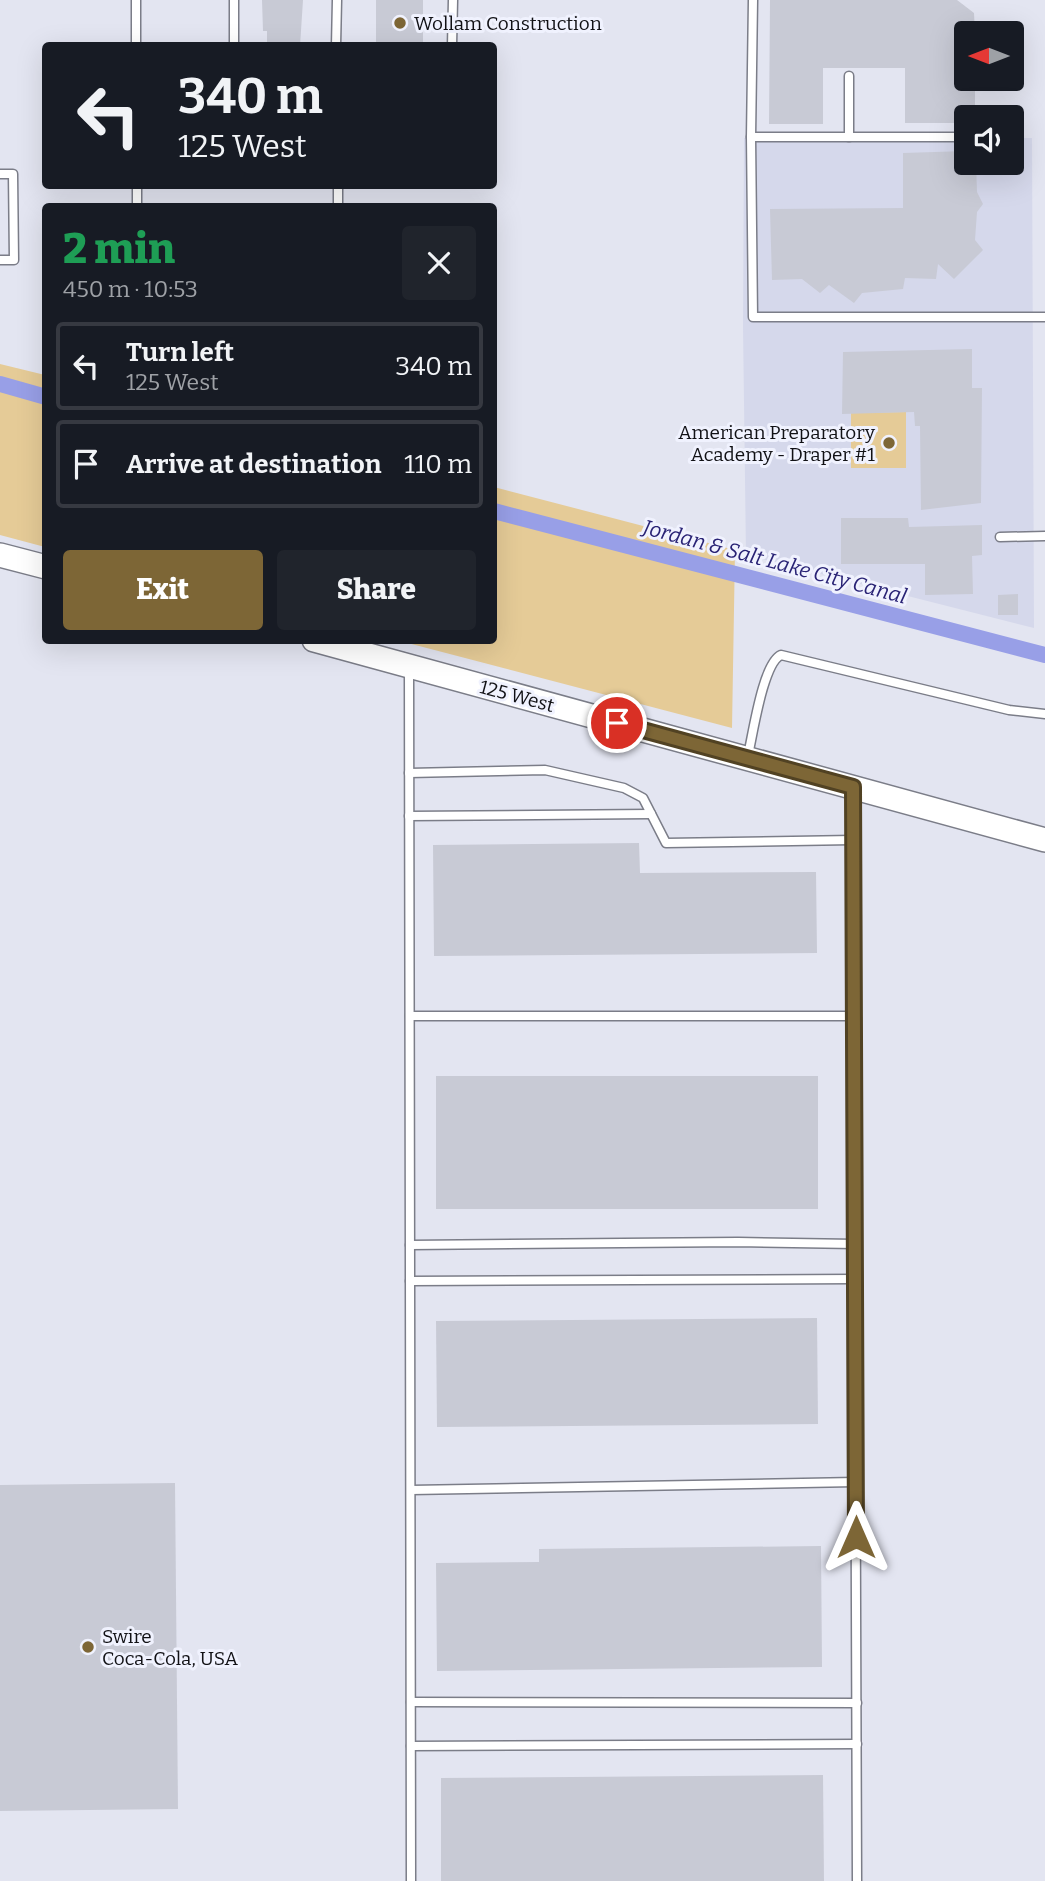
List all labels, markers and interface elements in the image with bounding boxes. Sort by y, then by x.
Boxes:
place label: Wollam Construction [414,12,602,35]
marker: Wollam Construction [392,15,408,31]
north arrow [954,21,1024,91]
map controls [954,21,1024,175]
text: 340 m [178,67,323,126]
icon: left [63,70,154,161]
button: sound [954,105,1024,175]
text: 125 West [178,127,307,165]
text: 2 min [63,224,175,274]
button: close [402,226,476,300]
text: 450 m · 10:53 [63,275,198,303]
text: Turn left [126,337,234,368]
icon: left [67,347,105,385]
text: 340 m [395,351,472,382]
text: 125 West [126,368,219,396]
place label: American Preparatory Academy - Draper #1 [678,421,876,466]
marker: American Preparatory Academy - Draper #1 [881,435,897,451]
icon: arrive [67,445,105,483]
text: Arrive at destination [126,449,381,480]
text: 110 m [404,449,472,480]
water label: Jordan & Salt Lake City Canal [638,514,910,610]
button: Exit [63,550,263,630]
button: Share [277,550,476,630]
street label: 125 West [477,675,557,717]
pin [587,693,647,753]
icon: arrive [598,704,636,742]
position arrow [819,1500,893,1574]
place label: Swire Coca-Cola, USA [102,1625,239,1670]
marker: Swire Coca-Cola, USA [80,1639,96,1655]

